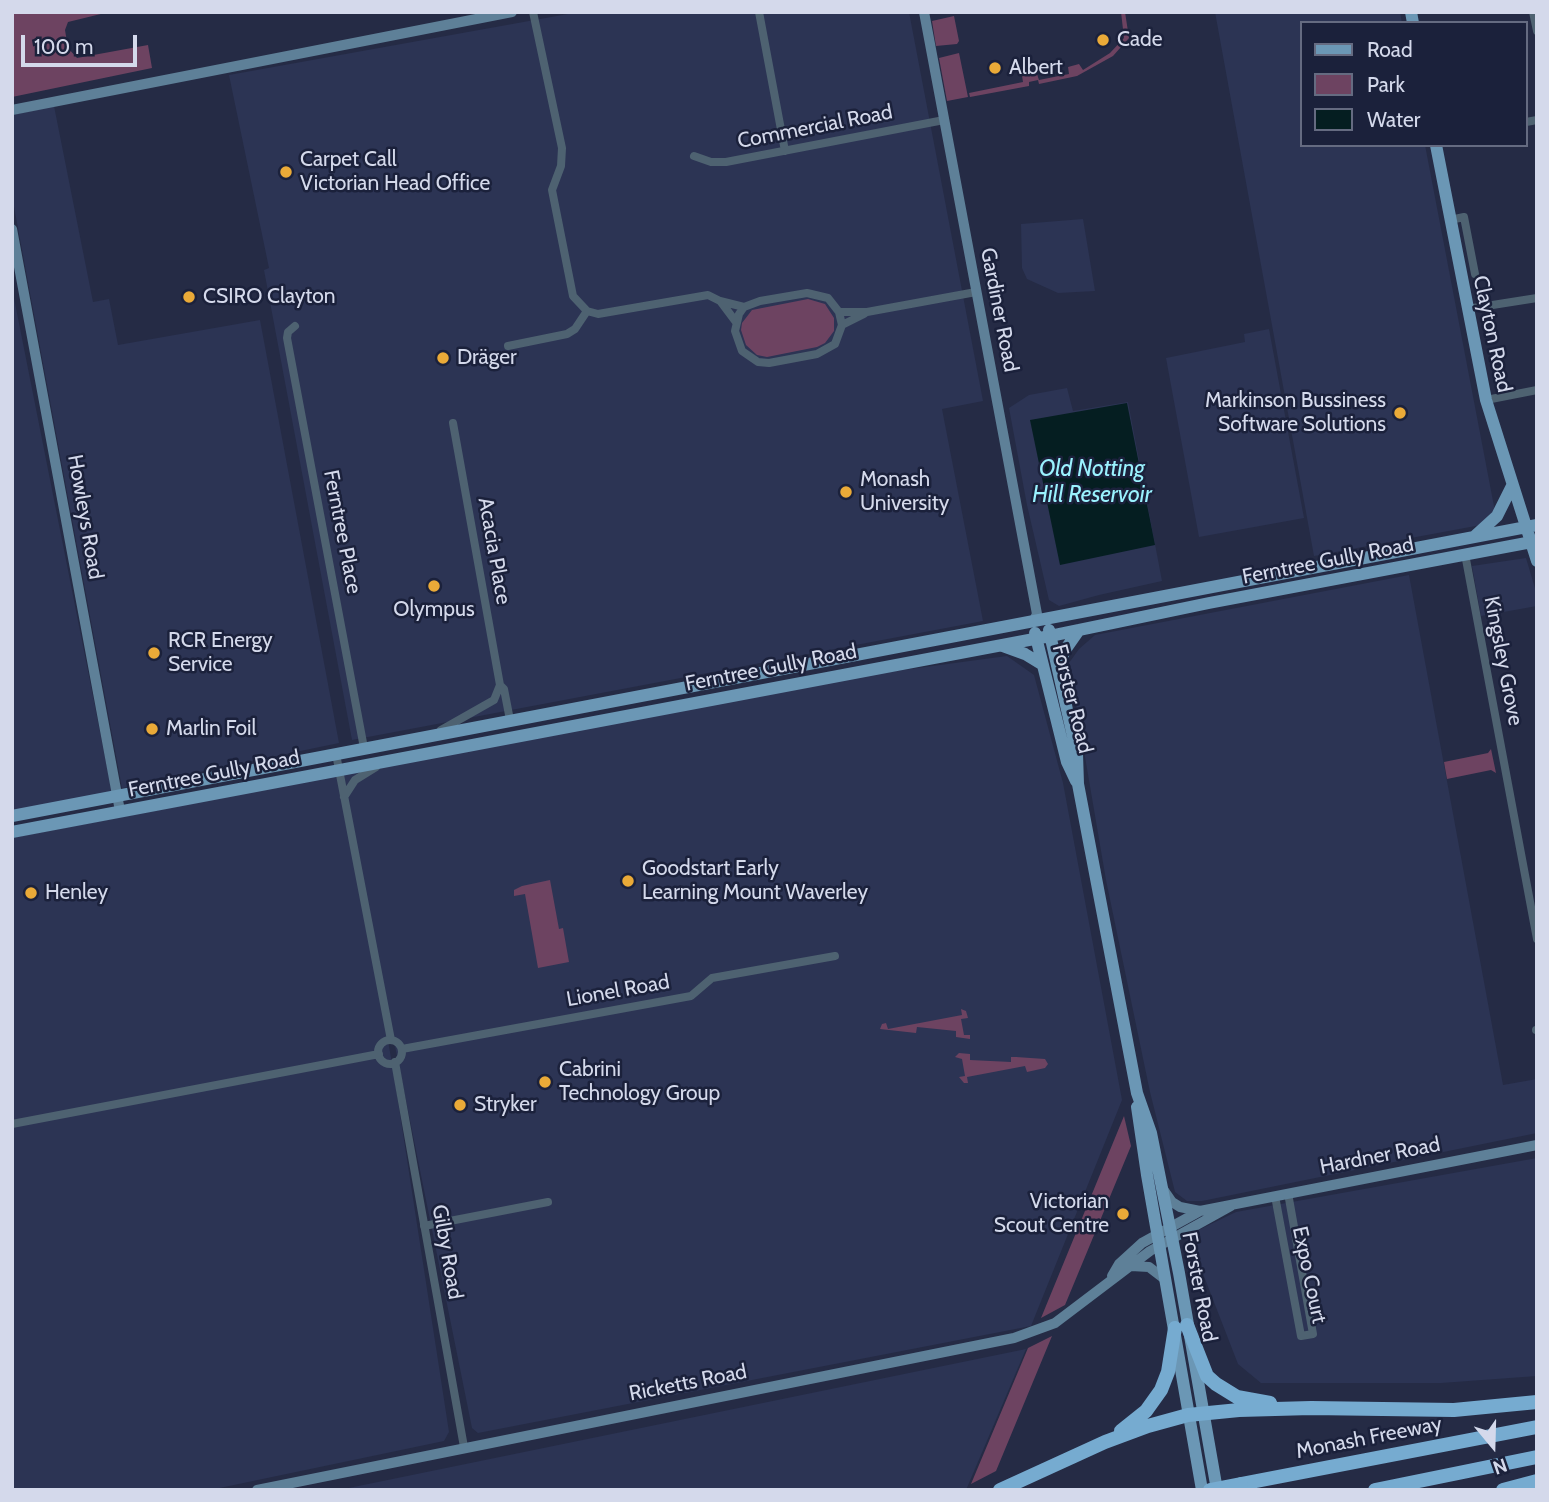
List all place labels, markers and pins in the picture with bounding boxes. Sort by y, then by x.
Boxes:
place label: Cade [1117,27,1162,53]
marker: Cade [1095,32,1111,48]
place label: Albert [1009,55,1063,81]
marker: Albert [987,60,1003,76]
place label: Carpet Call Victorian Head Office [300,147,490,197]
marker: Carpet Call Victorian Head Office [278,164,294,180]
place label: CSIRO Clayton [203,284,336,310]
marker: CSIRO Clayton [181,289,197,305]
place label: Dräger [457,345,517,371]
marker: Dräger [435,350,451,366]
place label: Markinson Bussiness Software Solutions [1205,388,1386,438]
marker: Markinson Bussiness Software Solutions [1392,405,1408,421]
place label: Monash University [860,467,949,517]
marker: Monash University [838,484,854,500]
marker: Olympus [426,578,442,594]
place label: Olympus [393,597,475,623]
place label: RCR Energy Service [168,628,272,678]
marker: RCR Energy Service [146,645,162,661]
place label: Marlin Foil [166,716,257,742]
marker: Marlin Foil [144,721,160,737]
place label: Goodstart Early Learning Mount Waverley [642,856,868,906]
marker: Goodstart Early Learning Mount Waverley [620,873,636,889]
place label: Henley [45,880,108,906]
marker: Henley [23,885,39,901]
place label: Cabrini Technology Group [559,1057,720,1107]
marker: Cabrini Technology Group [537,1074,553,1090]
place label: Stryker [474,1092,537,1118]
marker: Stryker [452,1097,468,1113]
place label: Victorian Scout Centre [994,1189,1109,1239]
marker: Victorian Scout Centre [1115,1206,1131,1222]

